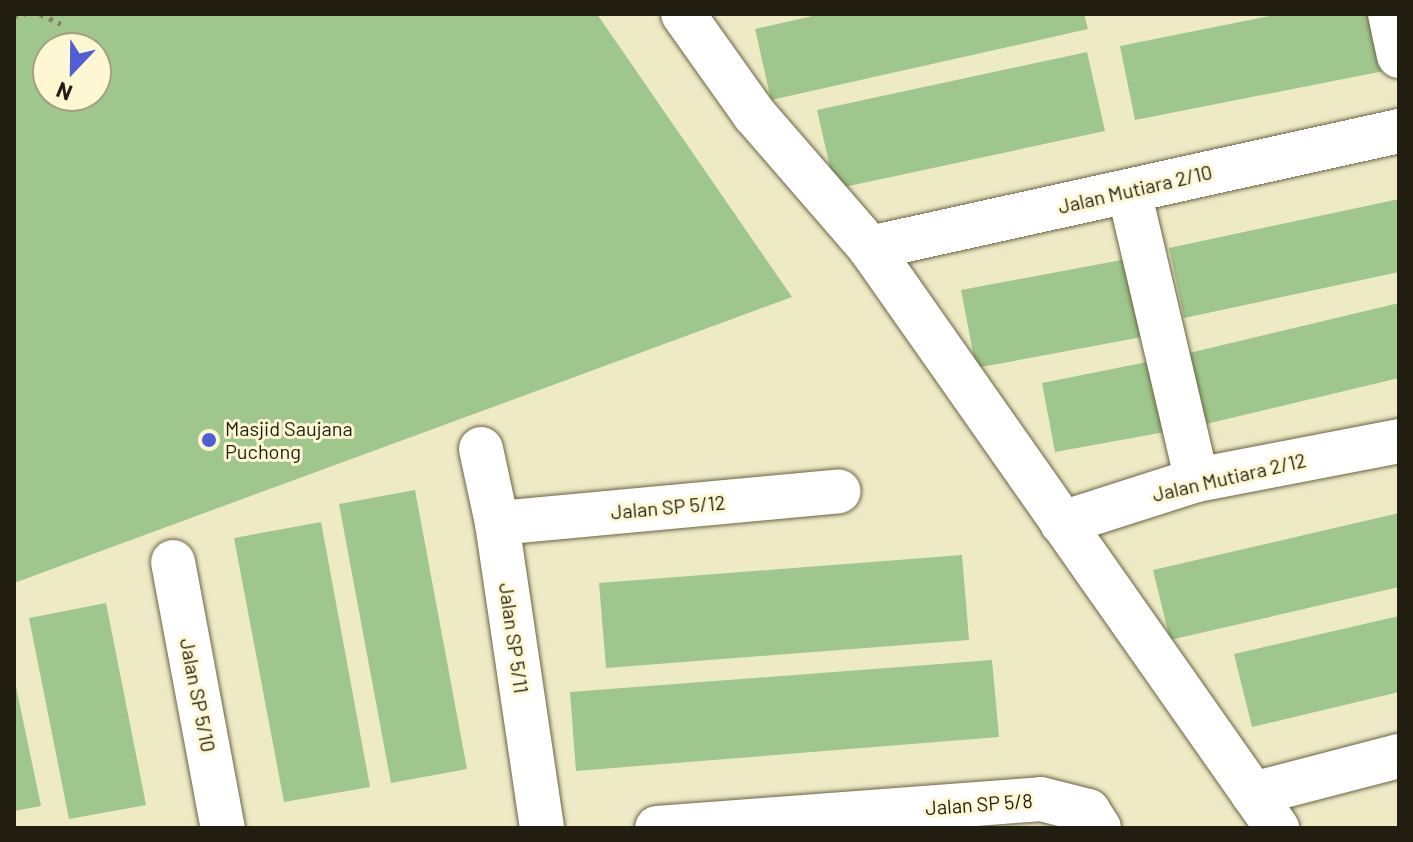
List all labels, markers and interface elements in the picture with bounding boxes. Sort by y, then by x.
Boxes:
north arrow [32,32,112,112]
text: N [52,78,75,107]
street label: Jalan Mutiara 2/10 [1056,160,1214,218]
place label: Masjid Saujana Puchong [225,416,353,463]
marker: Masjid Saujana Puchong [200,431,218,449]
street label: Jalan Mutiara 2/12 [1150,448,1308,506]
street label: Jalan SP 5/12 [610,490,726,524]
street label: Jalan SP 5/11 [494,581,534,695]
street label: Jalan SP 5/10 [175,636,221,754]
street label: Jalan SP 5/8 [925,788,1033,820]

